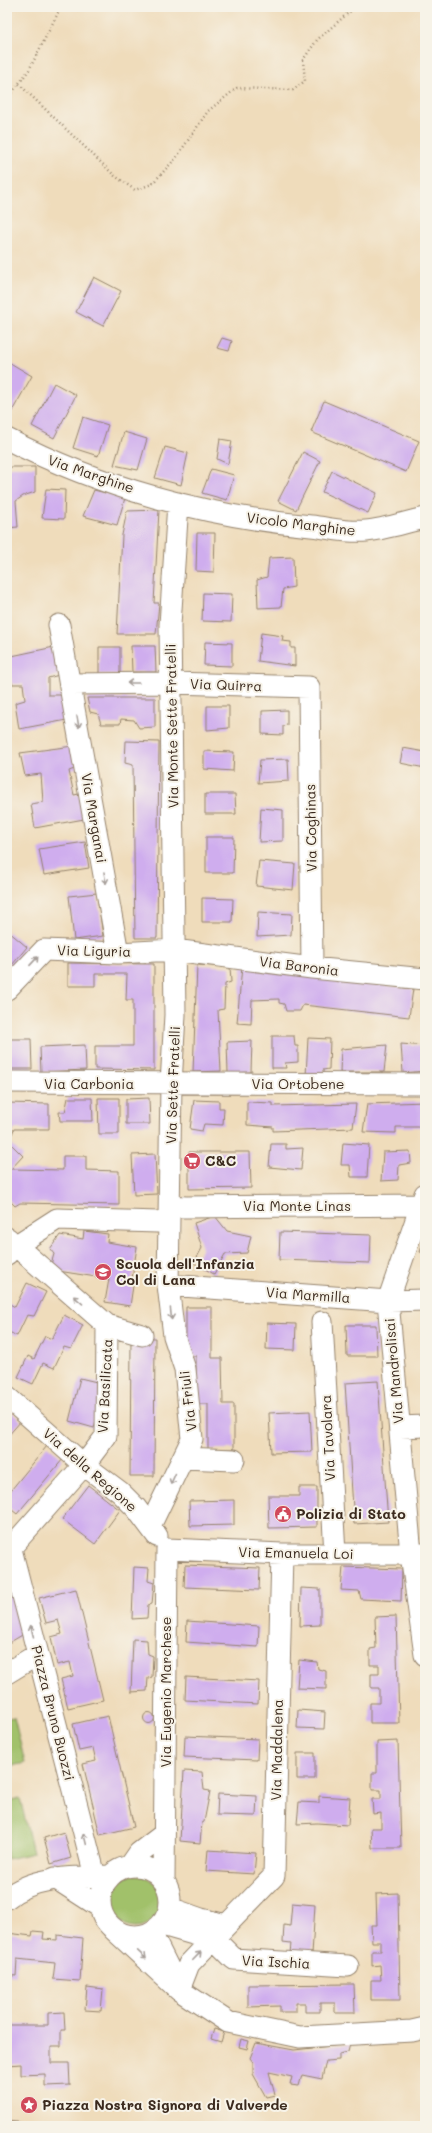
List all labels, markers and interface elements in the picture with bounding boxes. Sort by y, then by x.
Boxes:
street label: Via Marghine [45,450,137,497]
street label: Vicolo Marghine [245,507,357,540]
street label: Via Monte Sette Fratelli [161,643,182,809]
street label: Via Quirra [190,674,262,695]
one-way arrow [127,679,140,687]
one-way arrow [74,715,82,728]
street label: Via Marganai [77,771,112,864]
street label: Via Coghinas [300,784,321,872]
one-way arrow [101,871,109,884]
street label: Via Liguria [57,940,131,961]
street label: Via Baronia [258,951,340,980]
one-way arrow [29,956,38,966]
street label: Via Sette Fratelli [161,1026,184,1144]
street label: Via Carbonia [44,1074,134,1093]
street label: Via Ortobene [251,1074,345,1093]
supermarket icon: C&C [182,1151,202,1171]
place label: C&C [205,1151,236,1170]
street label: Via Monte Linas [243,1196,351,1215]
place label: Scuola dell'Infanzia Col di Lana [116,1254,255,1289]
school or university icon: Scuola dell'Infanzia Col di Lana [93,1262,113,1282]
street label: Via Marmilla [265,1282,351,1307]
one-way arrow [73,1296,83,1305]
one-way arrow [167,1307,175,1320]
street label: Via Mandrolisai [379,1317,408,1425]
street label: Via Basilicata [93,1338,116,1434]
street label: Via Friuli [174,1370,201,1433]
street label: Via Tavolara [316,1394,339,1482]
street label: Via della Regione [39,1423,141,1516]
one-way arrow [169,1472,176,1484]
public building icon: Polizia di Stato [273,1504,293,1524]
place label: Polizia di Stato [296,1504,406,1523]
street label: Via Emanuela Loi [238,1542,354,1563]
street label: Via Eugenio Marchese [156,1617,175,1767]
one-way arrow [28,1625,35,1638]
street label: Piazza Bruno Buozzi [27,1643,79,1782]
street label: Via Maddalena [266,1699,287,1801]
one-way arrow [81,1832,88,1845]
street label: Via Ischia [241,1950,311,1973]
one-way arrow [137,1951,147,1960]
one-way arrow [192,1951,201,1961]
place icon: Piazza Nostra Signora di Valverde [19,2095,39,2115]
place label: Piazza Nostra Signora di Valverde [42,2095,288,2114]

